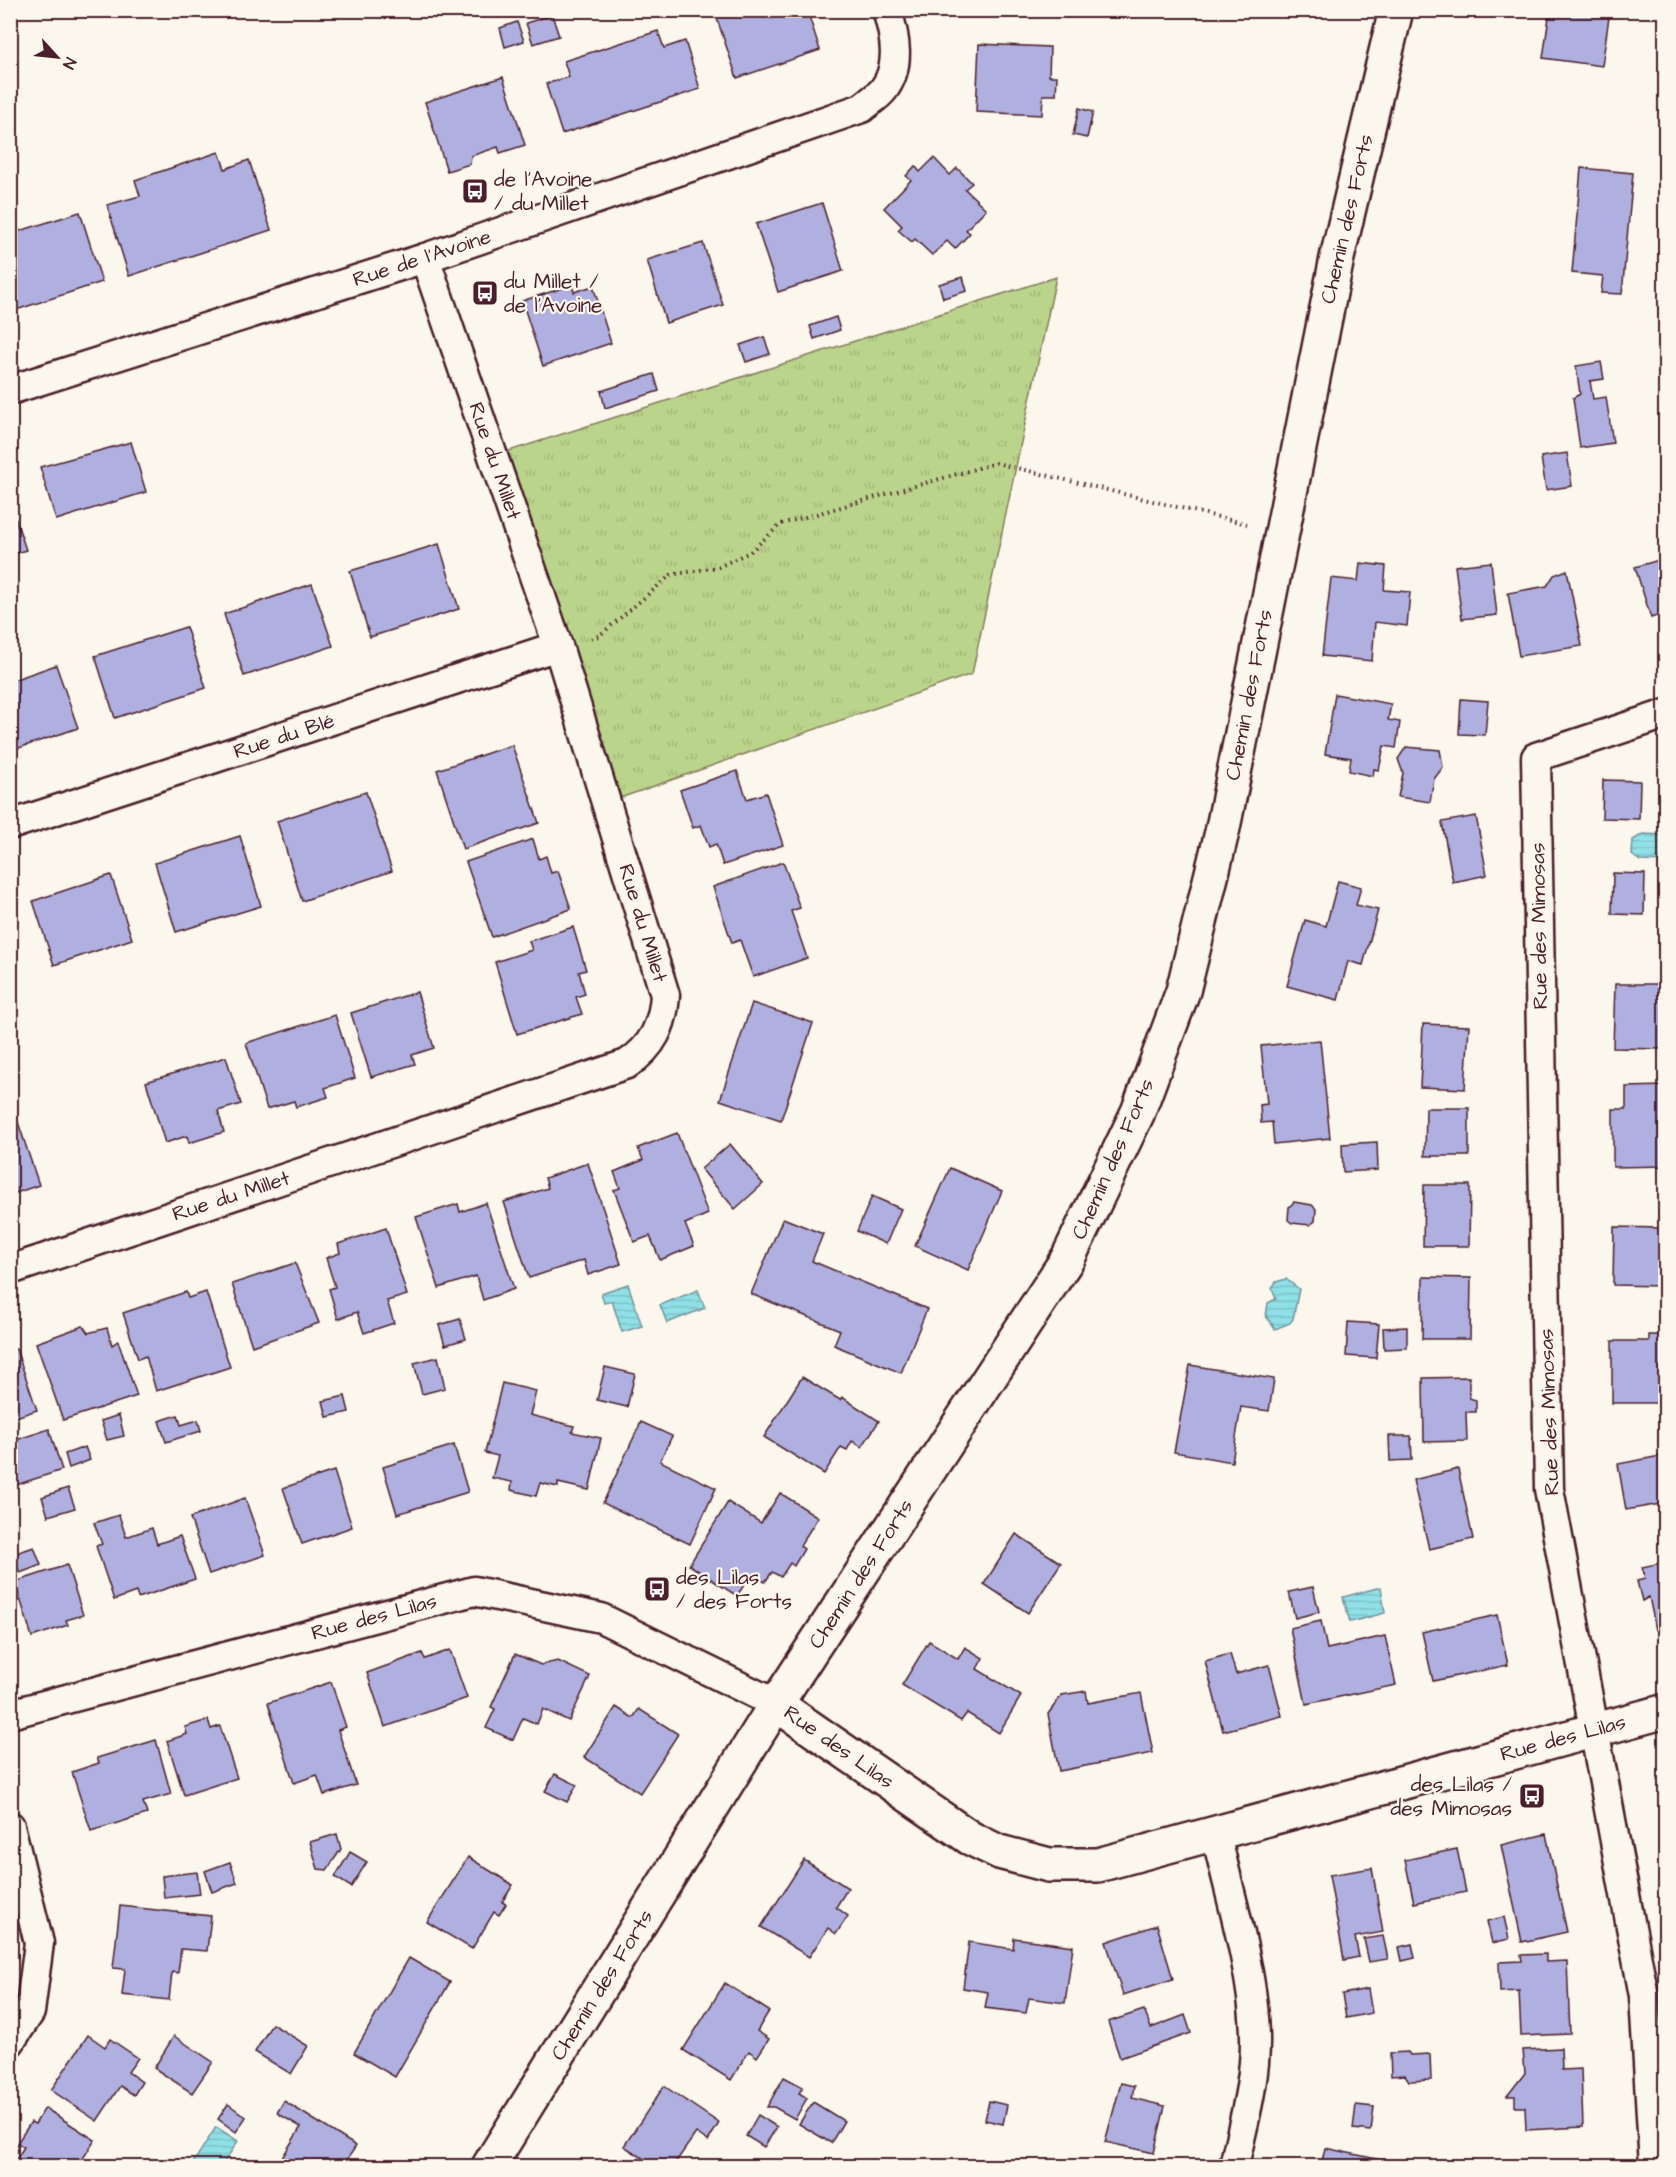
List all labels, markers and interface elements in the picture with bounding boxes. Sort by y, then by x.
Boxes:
north arrow [27,27,87,87]
text: N [57,54,82,73]
street label: Chemin des Forts [1313,131,1381,307]
place label: de l'Avoine / du Millet [494,165,592,218]
bus stop icon: de l'Avoine / du Millet [460,176,490,206]
street label: Rue de l'Avoine [349,222,495,294]
place label: du Millet / de l'Avoine [504,267,602,320]
bus stop icon: du Millet / de l'Avoine [470,278,500,308]
street label: Rue du Millet [461,398,529,524]
street label: Chemin des Forts [1218,607,1280,783]
street label: Rue du Blé [230,706,338,766]
street label: Rue des Mimosas [1523,842,1555,1010]
street label: Rue du Millet [611,860,675,986]
street label: Chemin des Forts [1065,1074,1161,1244]
street label: Rue du Millet [168,1163,294,1229]
street label: Rue des Mimosas [1532,1328,1566,1496]
street label: Chemin des Forts [802,1494,920,1654]
place label: des Lilas / des Forts [676,1563,792,1616]
bus stop icon: des Lilas / des Forts [642,1574,672,1604]
street label: Rue des Lilas [308,1586,440,1648]
street label: Rue des Lilas [778,1698,900,1796]
street label: Rue des Lilas [1497,1707,1629,1769]
place label: des Lilas / des Mimosas [1390,1770,1512,1823]
bus stop icon: des Lilas / des Mimosas [1517,1781,1547,1811]
street label: Chemin des Forts [544,1904,660,2066]

